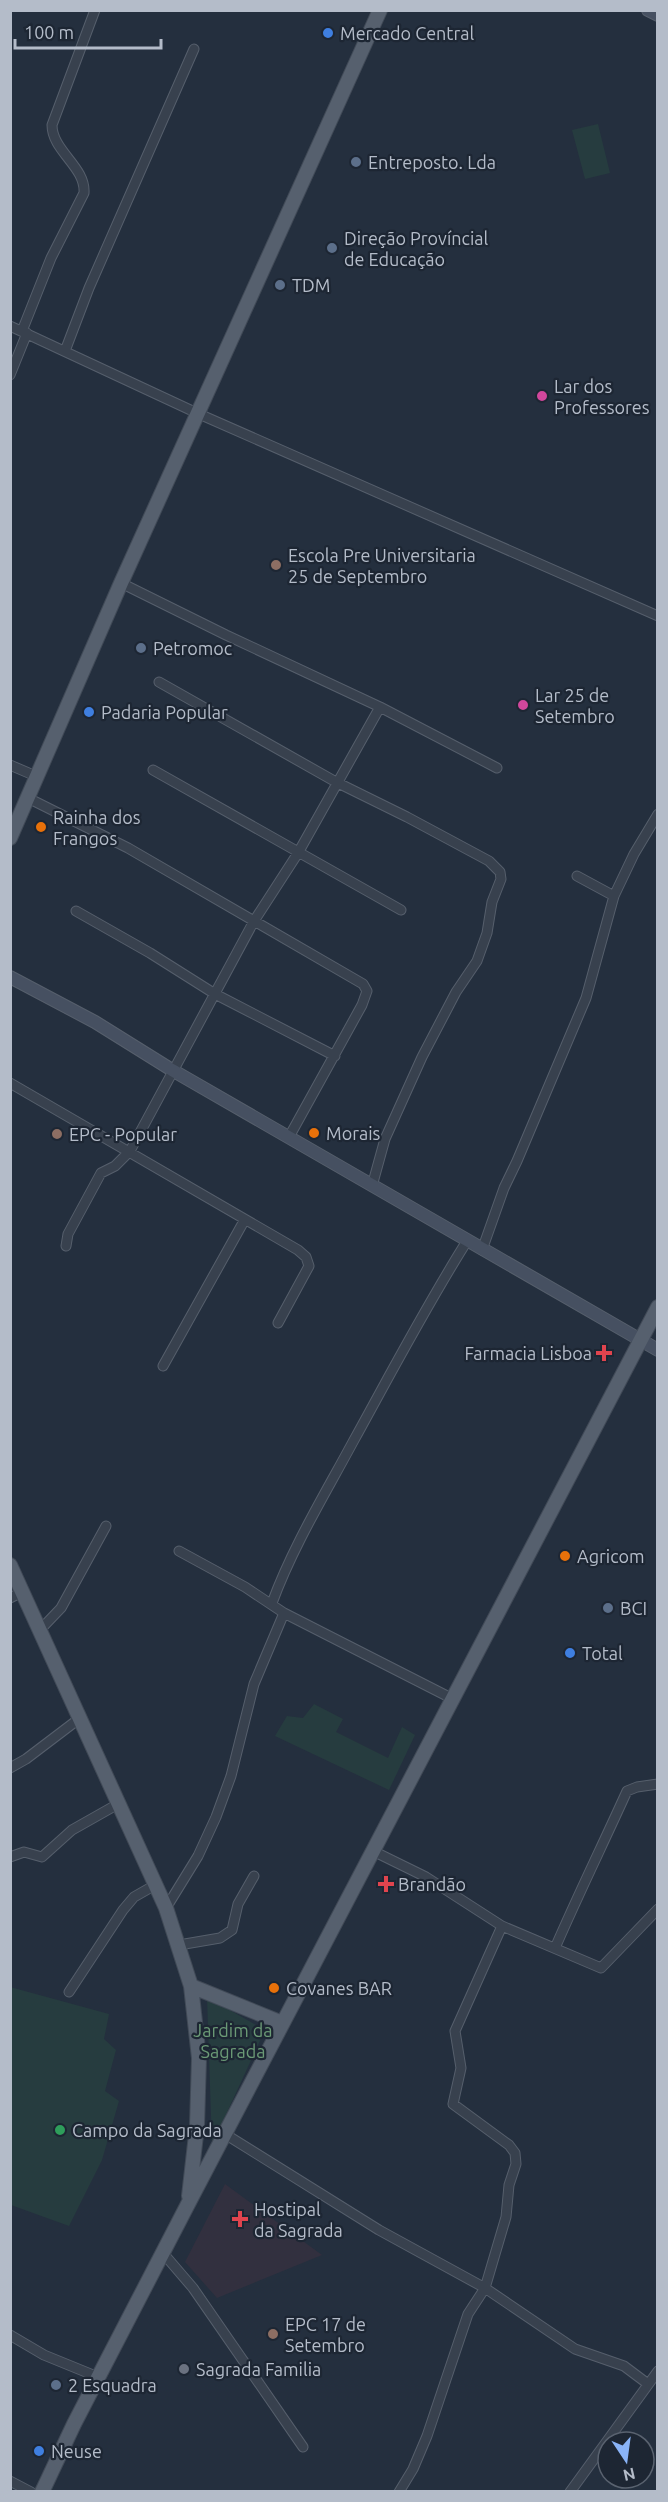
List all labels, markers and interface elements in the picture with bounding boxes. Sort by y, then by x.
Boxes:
scale bar [15,12,160,50]
text: 100 m [24,22,74,42]
place label: Mercado Central [340,23,474,43]
marker: Mercado Central [321,26,335,40]
place label: Entreposto. Lda [368,152,496,172]
marker: Entreposto. Lda [349,155,363,169]
place label: Direção Províncial de Educação [344,228,489,269]
marker: Direção Províncial de Educação [325,241,339,255]
place label: TDM [292,275,330,295]
marker: TDM [273,278,287,292]
place label: Lar dos Professores [554,376,650,417]
marker: Lar dos Professores [535,389,549,403]
place label: Escola Pre Universitaria 25 de Septembro [288,545,476,586]
marker: Escola Pre Universitaria 25 de Septembro [269,558,283,572]
place label: Petromoc [153,638,232,658]
marker: Petromoc [134,641,148,655]
place label: Lar 25 de Setembro [535,685,615,726]
marker: Lar 25 de Setembro [516,698,530,712]
place label: Padaria Popular [101,702,228,722]
marker: Padaria Popular [82,705,96,719]
place label: Rainha dos Frangos [53,807,141,848]
marker: Rainha dos Frangos [34,820,48,834]
place label: Morais [326,1123,381,1143]
place label: EPC - Popular [69,1124,177,1144]
marker: Morais [307,1126,321,1140]
marker: EPC - Popular [50,1127,64,1141]
place label: Farmacia Lisboa [465,1343,592,1363]
marker: Farmacia Lisboa [597,1346,611,1360]
place label: Agricom [577,1546,645,1566]
marker: Agricom [558,1549,572,1563]
place label: BCI [620,1598,647,1618]
marker: BCI [601,1601,615,1615]
place label: Total [582,1643,623,1663]
marker: Total [563,1646,577,1660]
place label: Brandão [398,1874,466,1894]
marker: Brandão [379,1877,393,1891]
place label: Covanes BAR [286,1978,392,1998]
marker: Covanes BAR [267,1981,281,1995]
park label: Jardim da Sagrada [193,2020,273,2061]
place label: Campo da Sagrada [72,2120,222,2140]
marker: Campo da Sagrada [53,2123,67,2137]
place label: Hostipal da Sagrada [254,2199,343,2240]
marker: Hostipal da Sagrada [231,2210,249,2228]
place label: EPC 17 de Setembro [285,2314,366,2355]
marker: EPC 17 de Setembro [266,2327,280,2341]
place label: Sagrada Familia [196,2359,321,2379]
marker: Sagrada Familia [177,2362,191,2376]
place label: 2 Esquadra [68,2375,157,2395]
marker: 2 Esquadra [49,2378,63,2392]
north arrow [596,2430,656,2490]
place label: Neuse [51,2441,102,2461]
marker: Neuse [32,2444,46,2458]
text: N [622,2465,637,2485]

